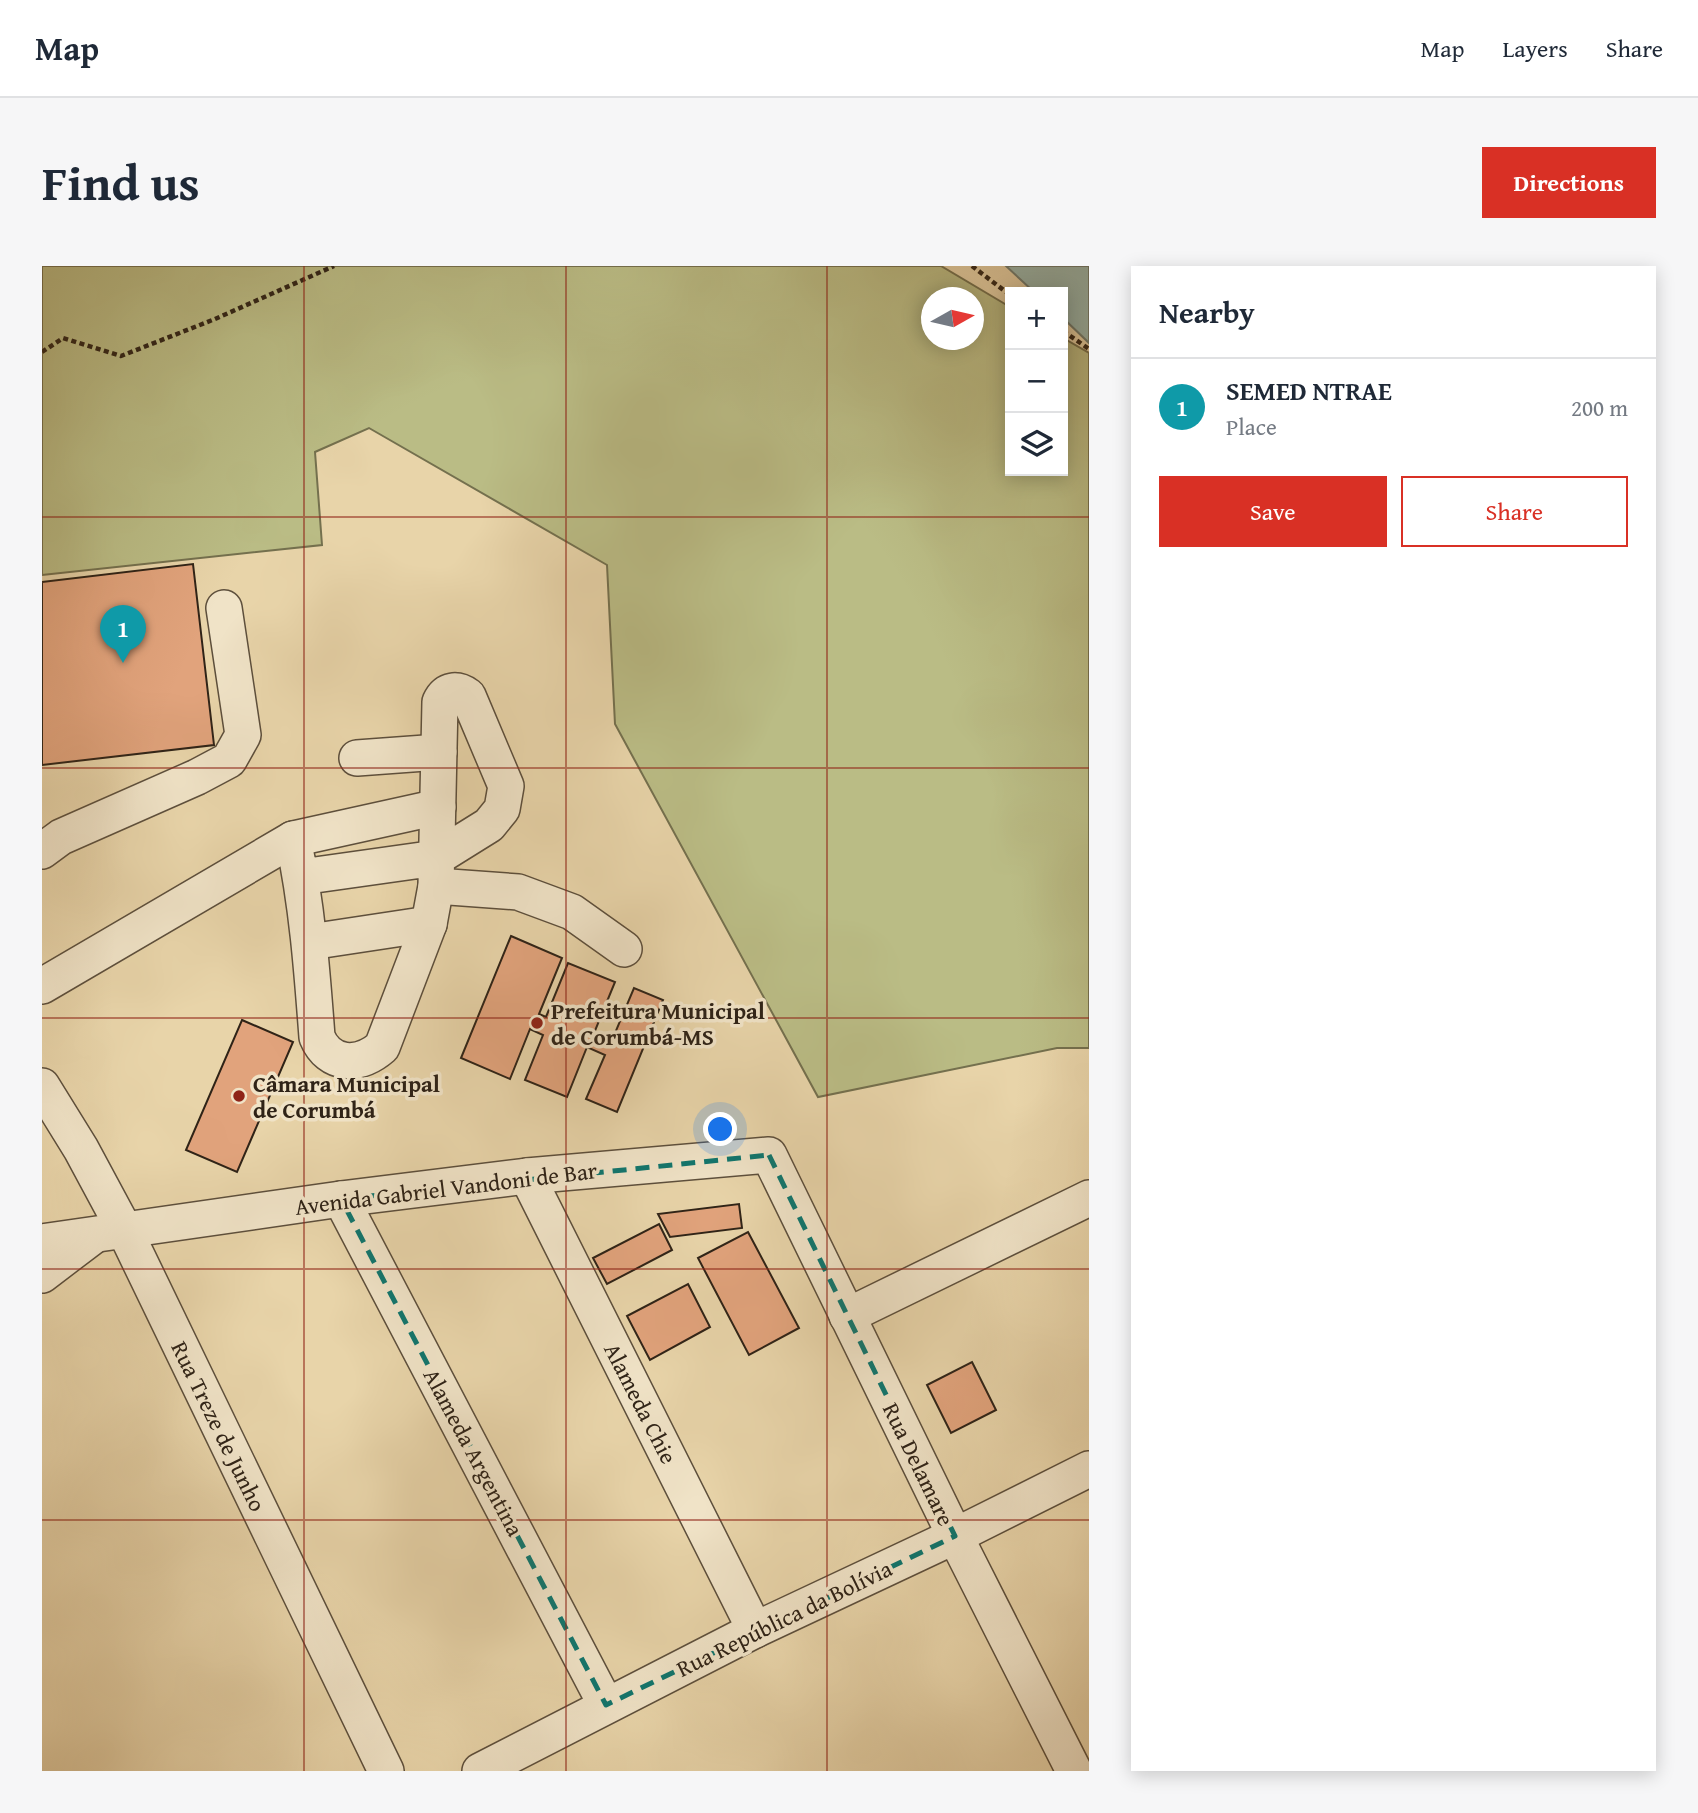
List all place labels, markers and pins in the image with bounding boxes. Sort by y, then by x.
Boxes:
pin: 1 [100,605,146,663]
place label: Prefeitura Municipal de Corumbá-MS [551,994,765,1053]
marker: Prefeitura Municipal de Corumbá-MS [529,1015,545,1031]
place label: Câmara Municipal de Corumbá [253,1067,440,1126]
marker: Câmara Municipal de Corumbá [231,1088,247,1104]

